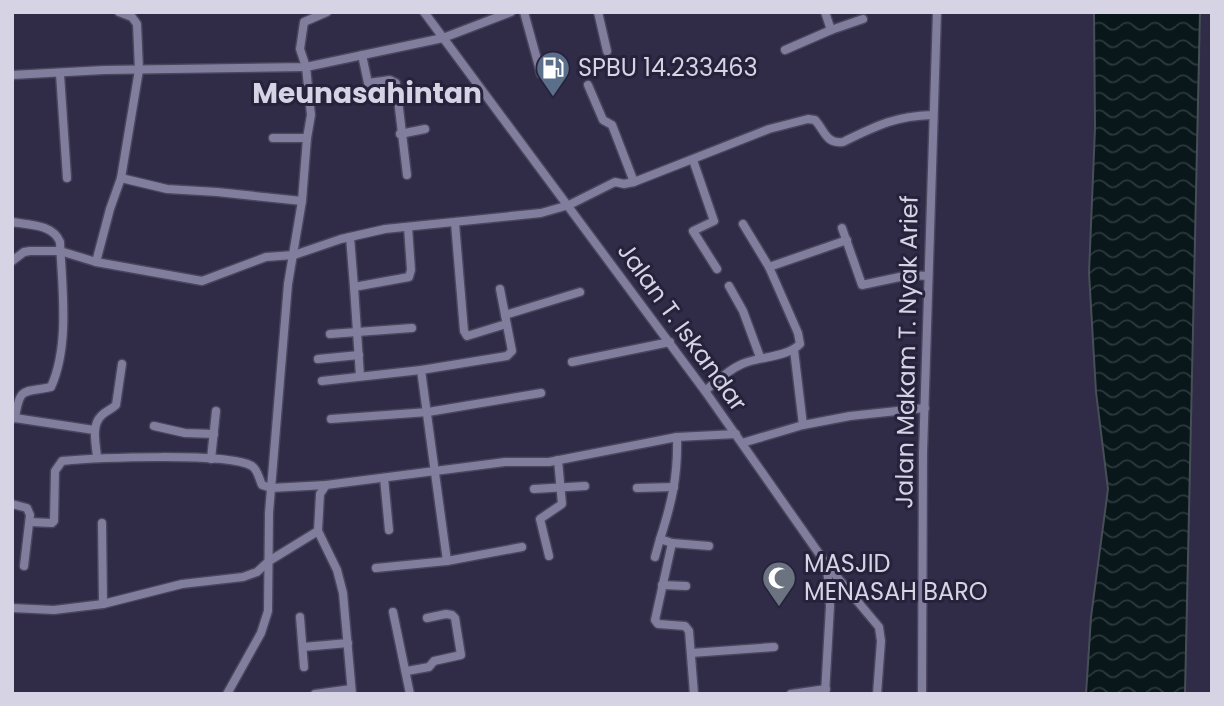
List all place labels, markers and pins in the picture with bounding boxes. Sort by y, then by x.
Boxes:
fuel station icon: SPBU 14.233463 [534,49,572,98]
place label: SPBU 14.233463 [578,51,758,84]
place label: MASJID MENASAH BARO [804,547,988,608]
mosque icon: MASJID MENASAH BARO [760,559,798,608]

